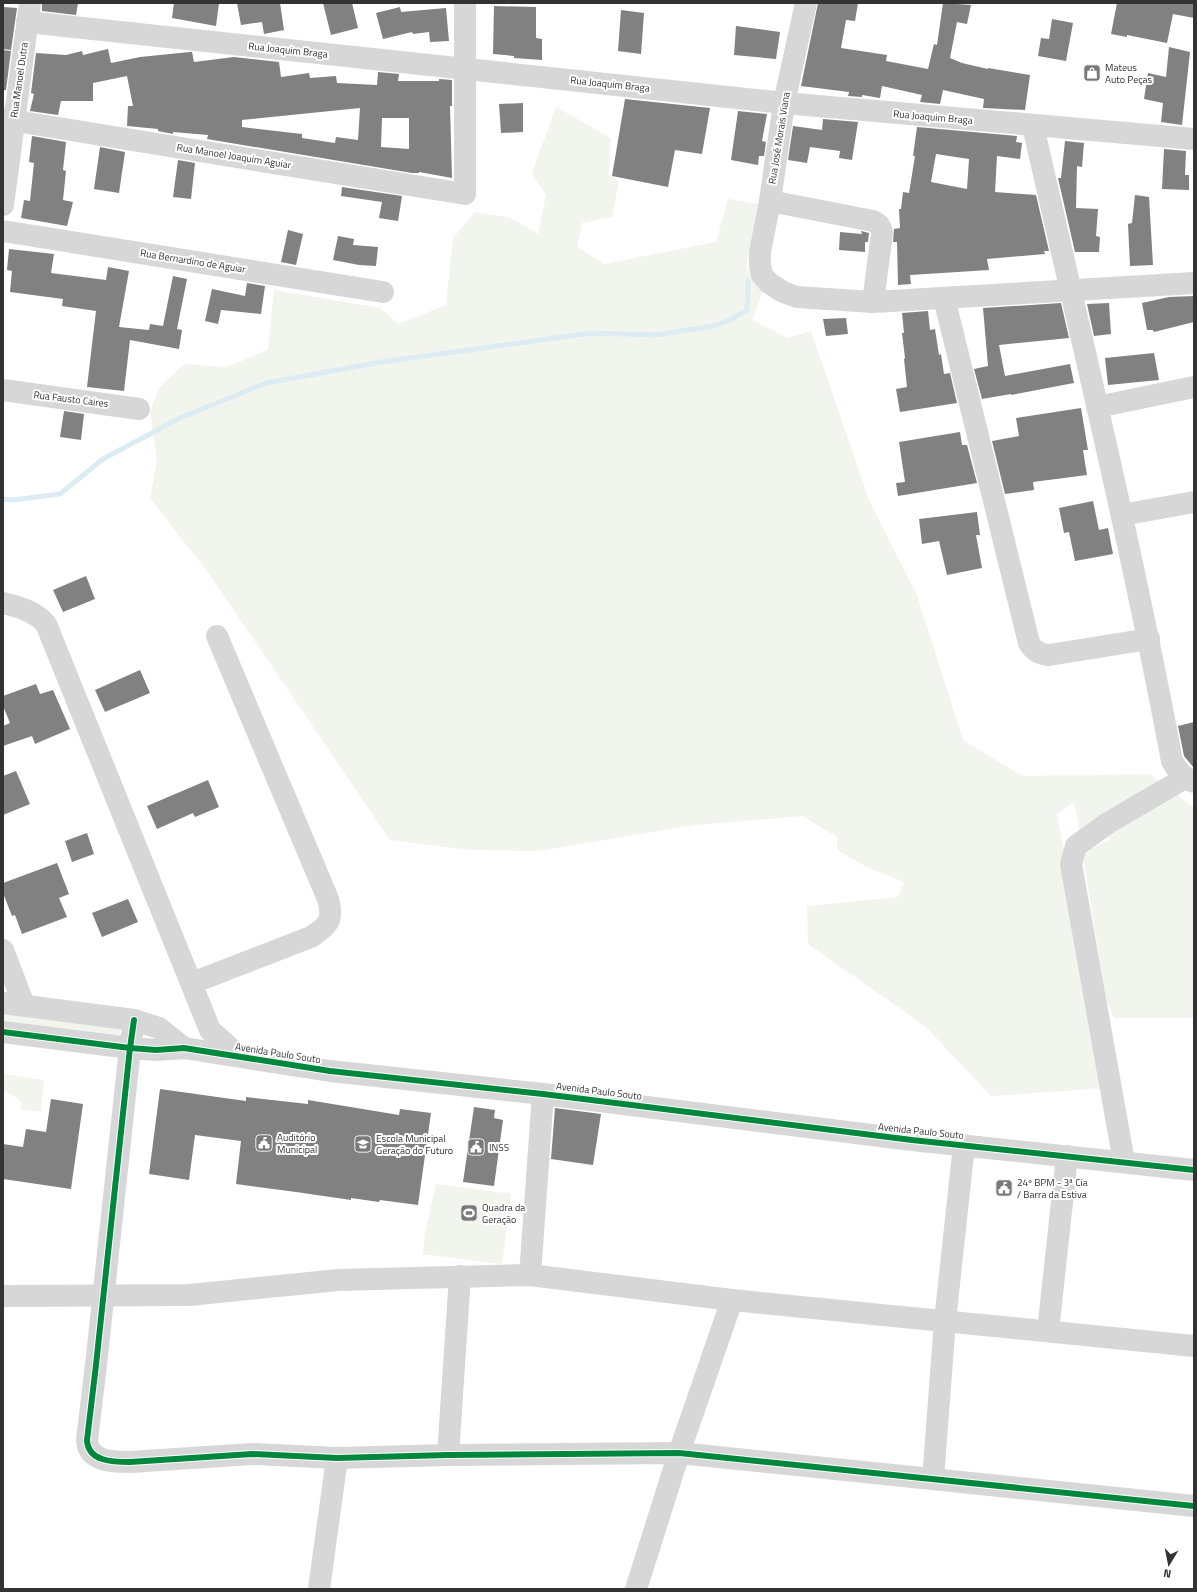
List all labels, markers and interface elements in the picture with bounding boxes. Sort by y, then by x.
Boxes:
street label: Rua Joaquim Braga [247,38,329,62]
street label: Rua Manoel Dutra [6,41,32,119]
place label: Mateus Auto Peças [1105,60,1153,87]
shop icon: Mateus Auto Peças [1082,63,1102,83]
street label: Rua Joaquim Braga [569,72,651,96]
street label: Rua José Morais Viana [764,91,794,185]
street label: Rua Joaquim Braga [893,106,973,128]
street label: Rua Manoel Joaquim Aguiar [176,140,293,173]
street label: Rua Bernardino de Aguiar [139,245,247,277]
street label: Rua Fausto Caires [33,387,110,411]
street label: Avenida Paulo Souto [234,1039,322,1067]
street label: Avenida Paulo Souto [555,1078,643,1104]
street label: Avenida Paulo Souto [877,1119,965,1143]
place label: Auditório Municipal [277,1130,317,1157]
place label: Escola Municipal Geração do Futuro [376,1131,453,1158]
public building icon: Auditório Municipal [254,1133,274,1153]
school or university icon: Escola Municipal Geração do Futuro [353,1134,373,1154]
public building icon: INSS [466,1137,486,1157]
place label: INSS [489,1140,509,1155]
place label: 24º BPM - 3ª Cia / Barra da Estiva [1017,1175,1088,1202]
public building icon: 24º BPM - 3ª Cia / Barra da Estiva [994,1178,1014,1198]
place label: Quadra da Geração [482,1200,525,1227]
sports icon: Quadra da Geração [459,1203,479,1223]
north arrow [1149,1544,1189,1584]
text: N [1162,1565,1172,1582]

